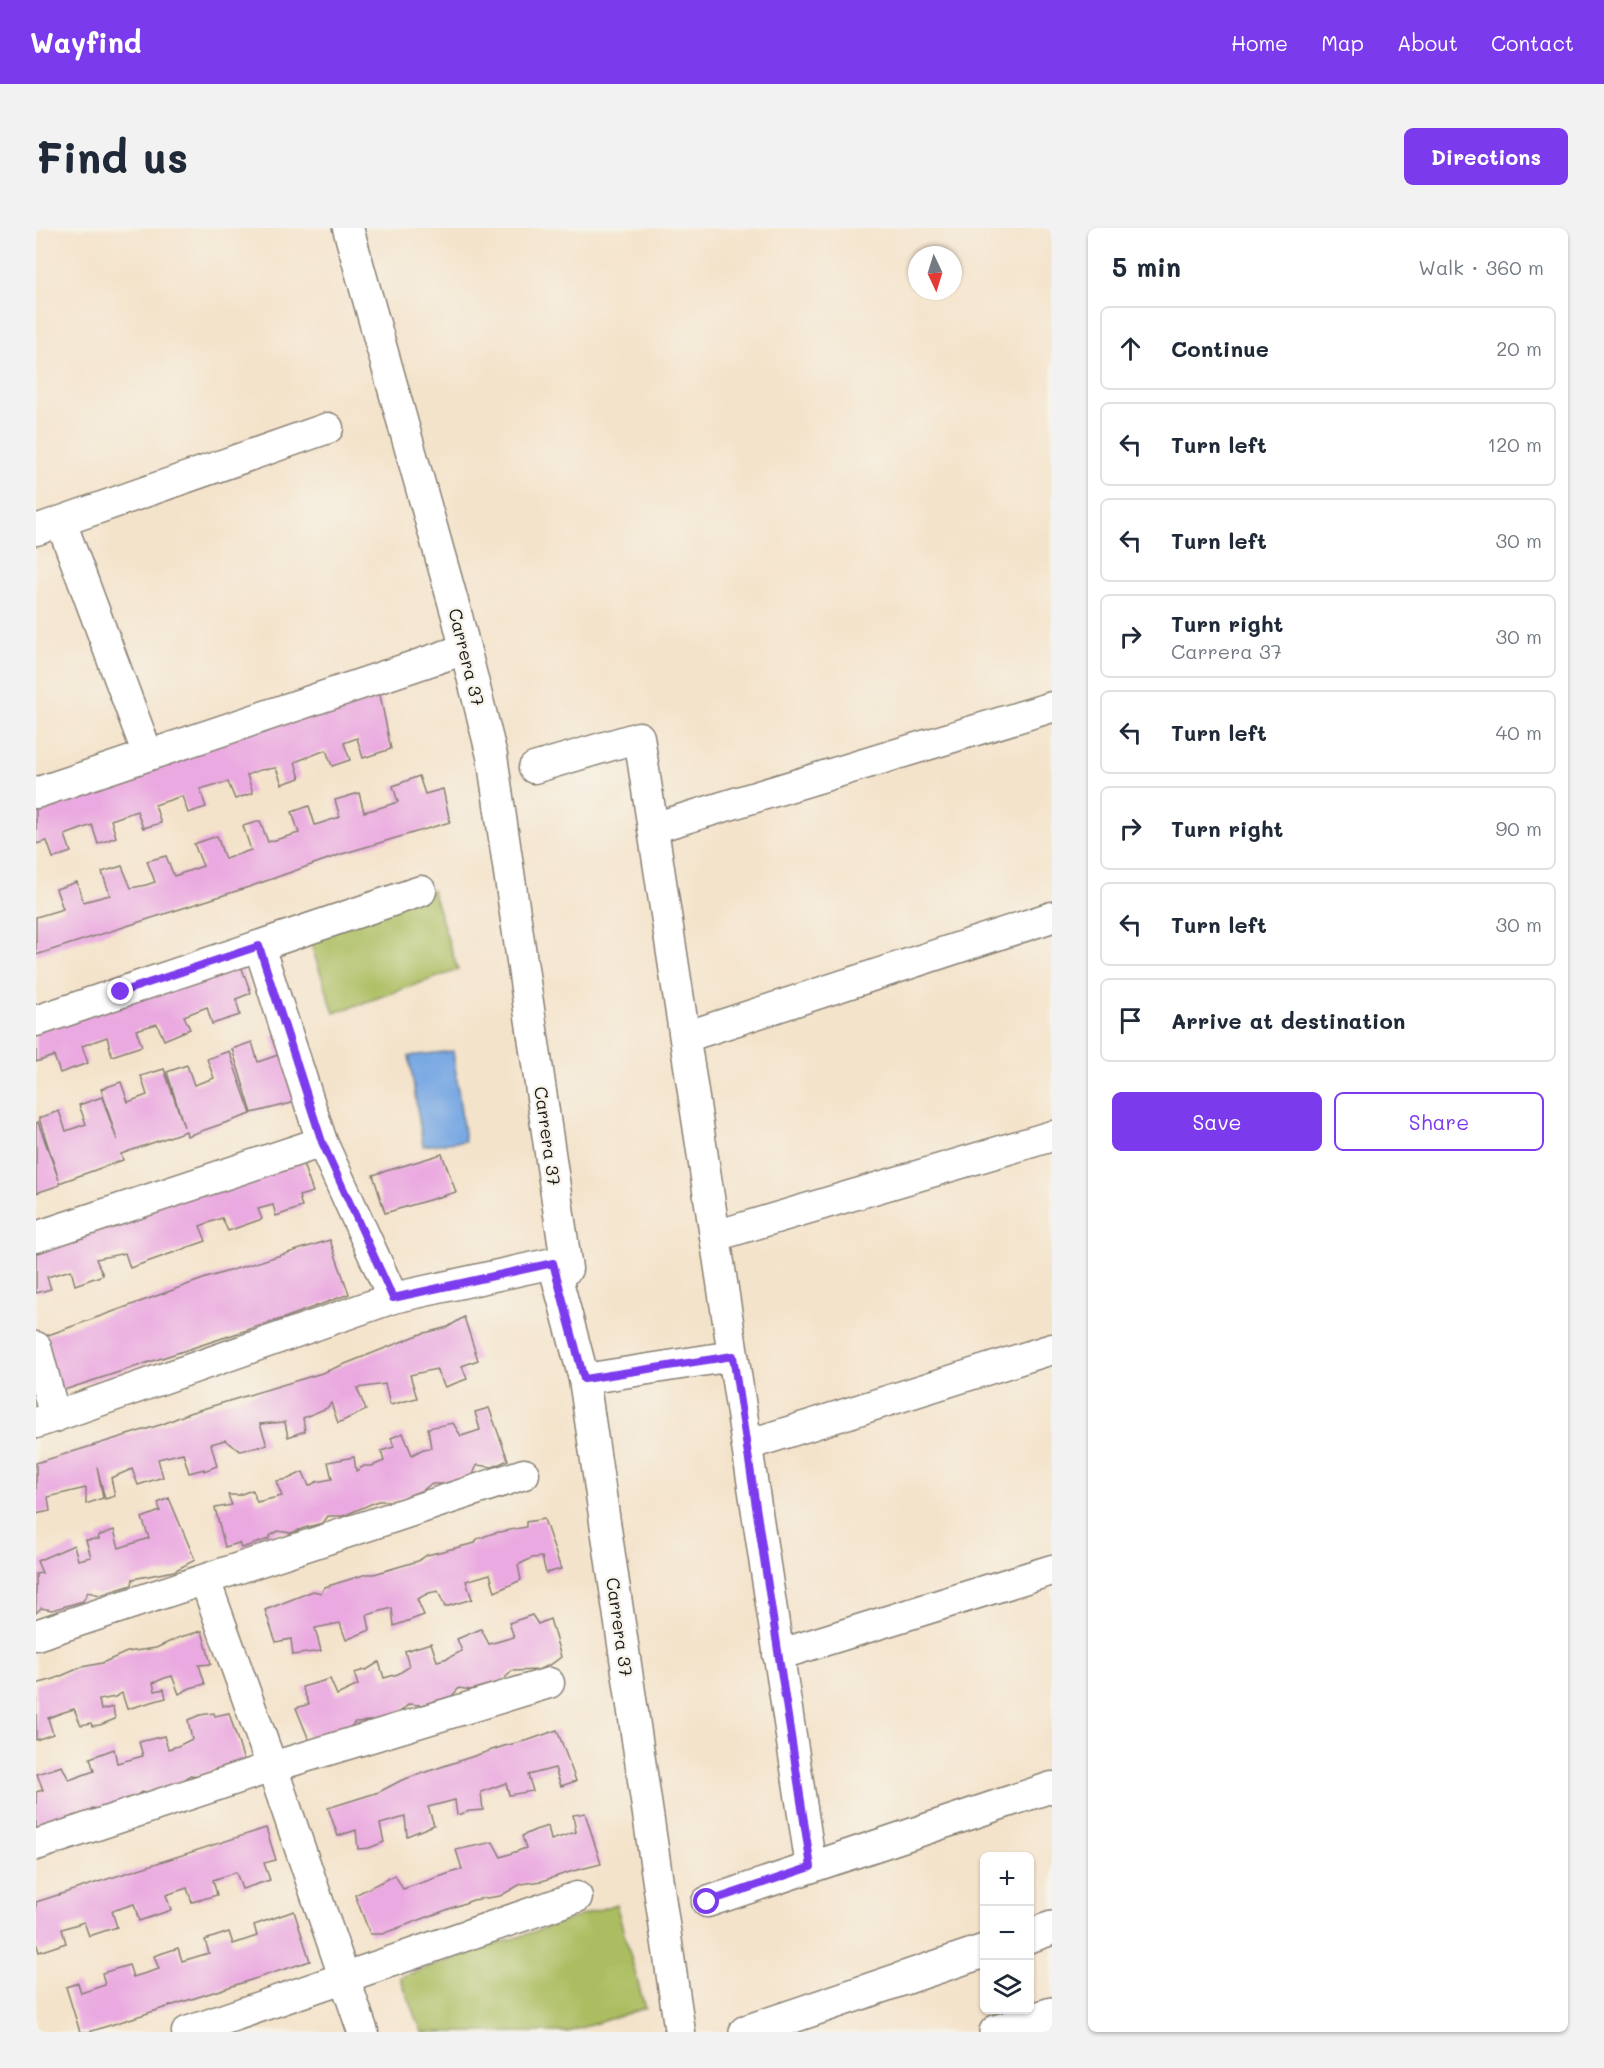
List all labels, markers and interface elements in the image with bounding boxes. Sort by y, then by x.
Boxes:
text: Wayfind [30,24,141,60]
text: Home [1231,29,1288,56]
text: Map [1321,29,1364,56]
text: About [1397,29,1458,56]
text: Contact [1491,29,1574,56]
button: Directions [1404,128,1568,185]
text: Find us [36,129,188,184]
north arrow [908,246,962,300]
text: 5 min [1112,250,1181,284]
text: Walk · 360 m [1418,254,1544,280]
icon: ahead [1114,332,1147,365]
text: Continue [1171,334,1269,363]
text: 20 m [1496,335,1542,361]
icon: left [1114,428,1147,461]
text: Turn left [1171,430,1267,459]
text: 120 m [1487,431,1542,457]
icon: left [1114,524,1147,557]
text: Turn left [1171,526,1267,555]
text: 30 m [1496,527,1542,553]
street label: Carrera 37 [443,606,491,708]
text: Turn right [1171,609,1283,638]
icon: right [1114,620,1147,653]
text: 30 m [1496,623,1542,649]
text: Carrera 37 [1171,638,1282,664]
icon: left [1114,716,1147,749]
text: Turn left [1171,718,1267,747]
text: 40 m [1496,719,1542,745]
icon: right [1114,812,1147,845]
text: Turn right [1171,814,1283,843]
text: 90 m [1496,815,1542,841]
icon: left [1114,908,1147,941]
text: Turn left [1171,910,1267,939]
text: 30 m [1496,911,1542,937]
route end [107,978,133,1004]
icon: arrive [1114,1004,1147,1037]
text: Arrive at destination [1171,1006,1406,1035]
street label: Carrera 37 [529,1085,567,1187]
button: Save [1112,1092,1322,1151]
button: Share [1334,1092,1544,1151]
street label: Carrera 37 [601,1576,639,1678]
map controls [980,1852,1034,2014]
button: + [980,1852,1034,1906]
route start [693,1888,719,1914]
button: − [980,1906,1034,1960]
button: layers [980,1960,1034,2014]

